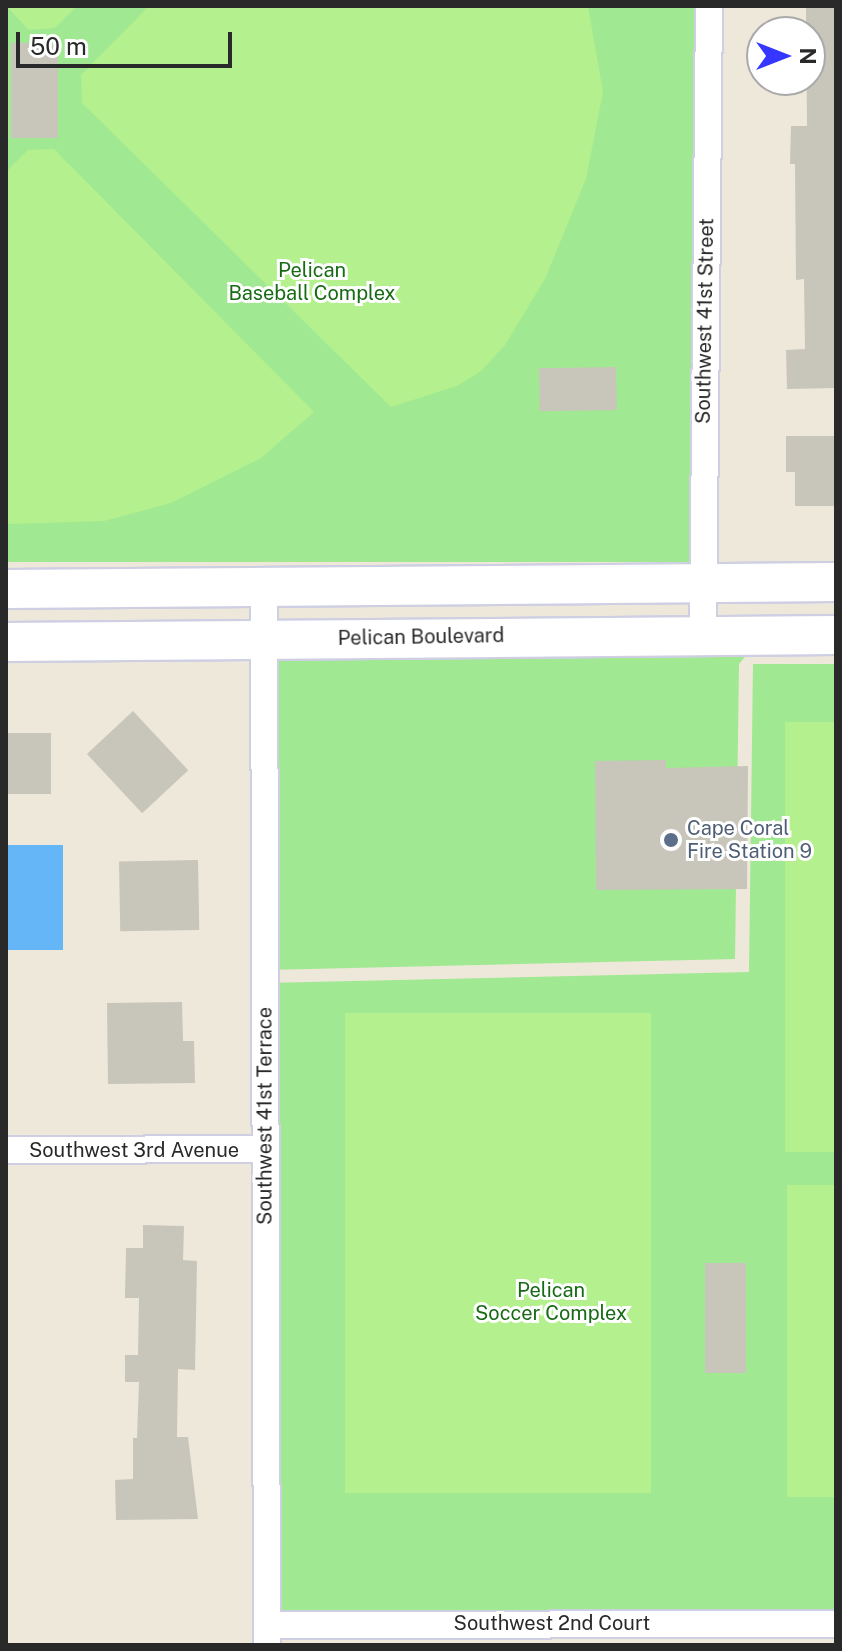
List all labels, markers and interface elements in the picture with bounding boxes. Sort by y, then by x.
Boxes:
scale bar [20,16,236,66]
north arrow [746,16,826,96]
text: 50 m [30,32,87,60]
text: N [795,47,821,65]
street label: Southwest 41st Street [691,218,719,424]
park label: Pelican Baseball Complex [228,259,396,306]
street label: Pelican Boulevard [337,624,505,650]
place label: Cape Coral Fire Station 9 [687,816,812,863]
marker: Cape Coral Fire Station 9 [662,831,680,849]
street label: Southwest 41st Terrace [253,1007,277,1225]
street label: Southwest 3rd Avenue [29,1138,239,1162]
park label: Pelican Soccer Complex [475,1279,627,1326]
street label: Southwest 2nd Court [454,1611,650,1635]

